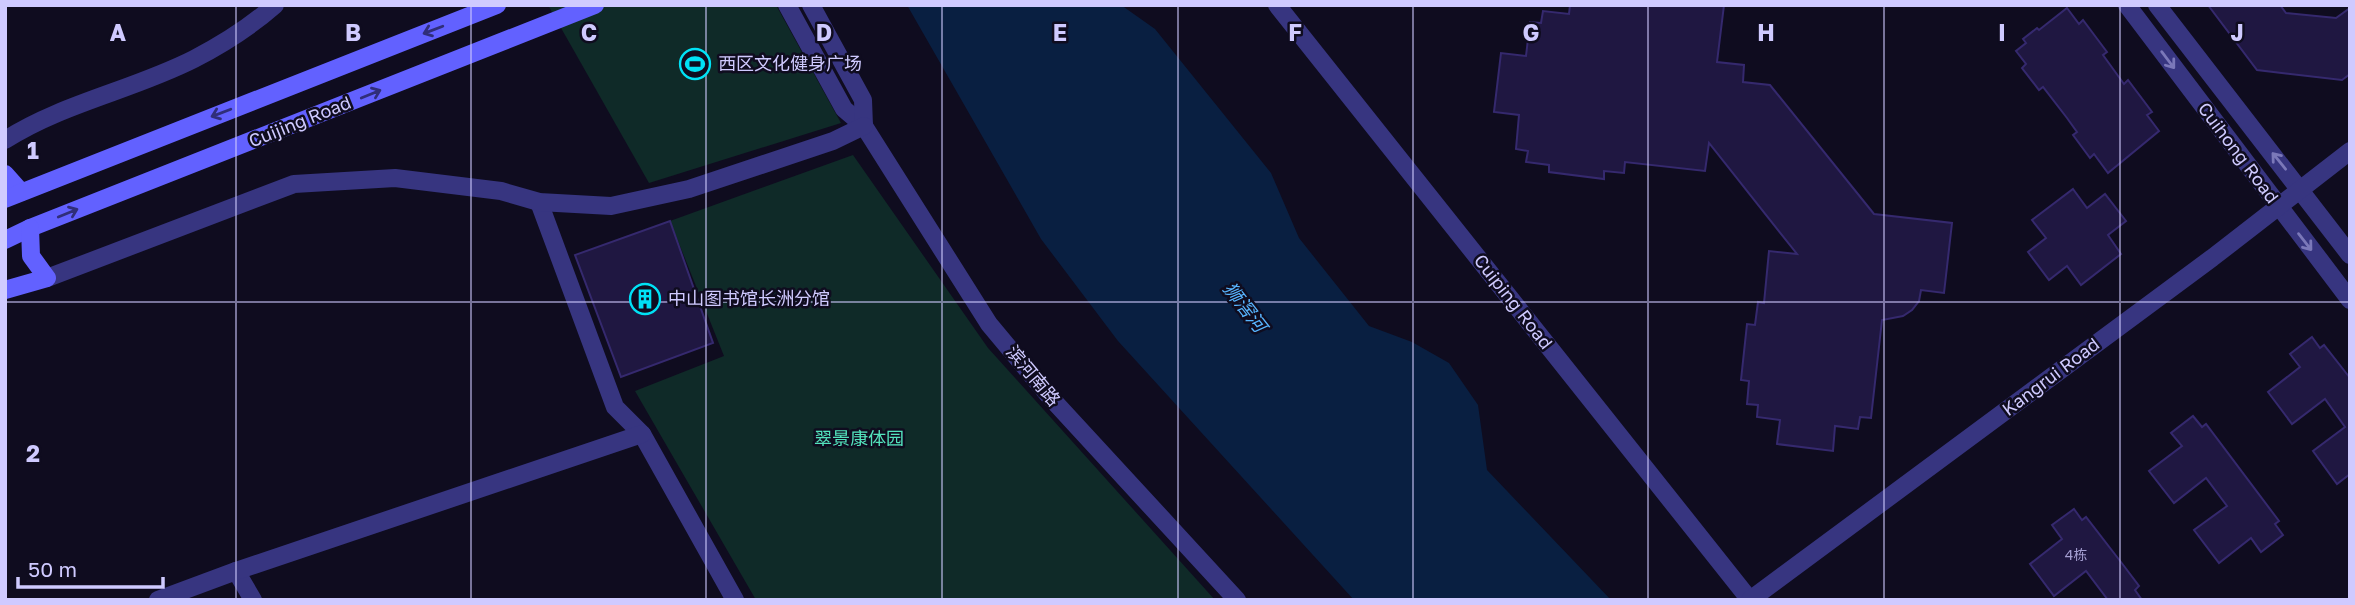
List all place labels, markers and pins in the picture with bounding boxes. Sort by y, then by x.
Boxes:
sports icon: 西区文化健身广场 [678,47,712,81]
place label: 西区文化健身广场 [718,52,862,74]
building icon: 中山图书馆长洲分馆 [628,282,662,316]
place label: 中山图书馆长洲分馆 [668,287,830,309]

